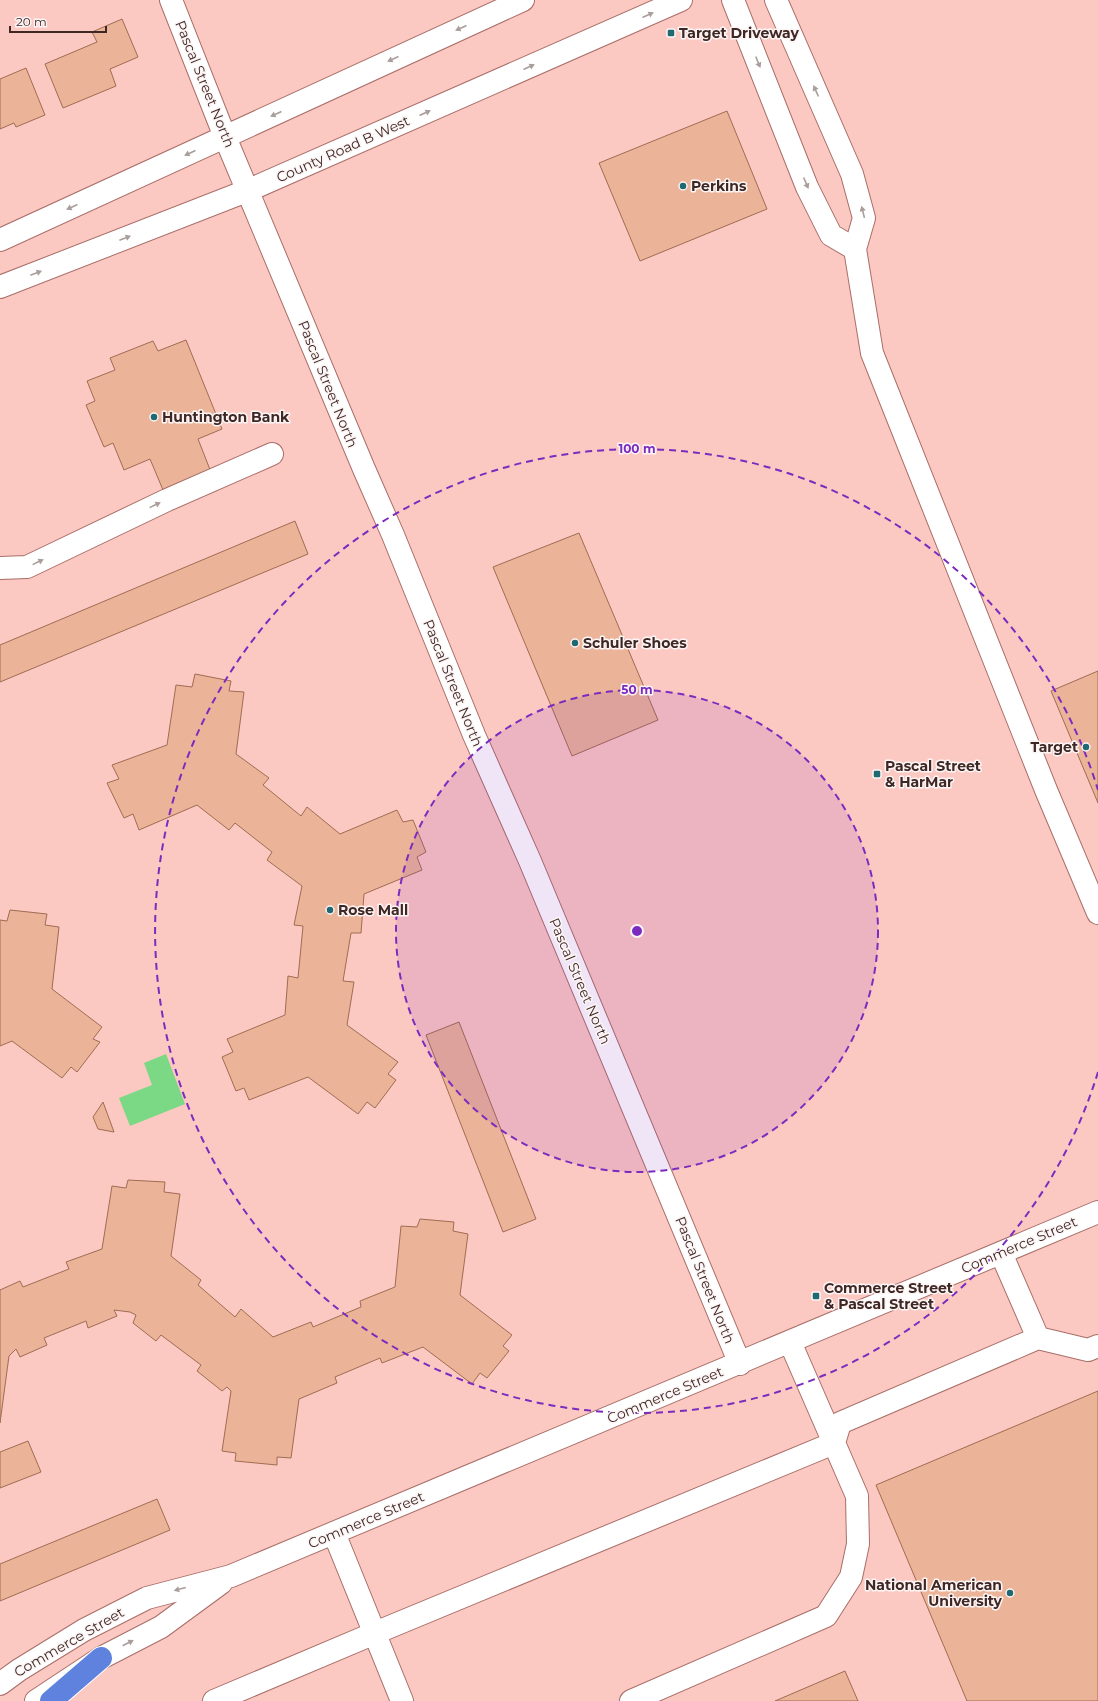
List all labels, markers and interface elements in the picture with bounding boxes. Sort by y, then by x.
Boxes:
scale bar [10,8,106,34]
one-way arrow [642,12,653,18]
text: 20 m [16,14,47,29]
street label: Pascal Street North [171,18,239,150]
place label: Target Driveway [679,24,799,42]
one-way arrow [455,25,467,31]
marker: Target Driveway [666,28,676,38]
one-way arrow [388,56,399,62]
one-way arrow [755,57,761,69]
one-way arrow [523,64,534,70]
one-way arrow [813,85,819,96]
one-way arrow [420,110,431,116]
one-way arrow [270,111,281,117]
street label: County Road B West [274,111,413,186]
one-way arrow [184,150,196,156]
place label: Perkins [691,177,747,195]
one-way arrow [803,177,809,188]
marker: Perkins [678,181,688,191]
one-way arrow [66,204,77,210]
one-way arrow [859,205,865,218]
one-way arrow [120,235,132,241]
one-way arrow [31,269,43,275]
street label: Pascal Street North [294,318,362,450]
place label: Huntington Bank [162,408,290,426]
marker: Huntington Bank [149,412,159,422]
text: 100 m [619,441,655,456]
one-way arrow [149,502,161,508]
one-way arrow [32,559,44,565]
street label: Pascal Street North [419,617,487,749]
place label: Schuler Shoes [583,634,687,652]
marker: Schuler Shoes [570,638,580,648]
text: 50 m [621,682,653,697]
place label: Target [1030,738,1078,756]
marker: Target [1081,742,1091,752]
place label: Pascal Street & HarMar [885,757,981,791]
marker: Pascal Street & HarMar [872,769,882,779]
place label: Rose Mall [338,901,408,919]
marker: Rose Mall [325,905,335,915]
street label: Pascal Street North [545,915,615,1047]
centre of rings [630,924,644,938]
street label: Commerce Street [958,1212,1080,1278]
street label: Pascal Street North [671,1214,739,1346]
place label: Commerce Street & Pascal Street [824,1279,953,1313]
marker: Commerce Street & Pascal Street [811,1291,821,1301]
street label: Commerce Street [604,1362,726,1428]
street label: Commerce Street [305,1487,427,1553]
place label: National American University [865,1576,1003,1610]
one-way arrow [174,1586,186,1592]
marker: National American University [1005,1588,1015,1598]
street label: Commerce Street [11,1603,128,1681]
one-way arrow [123,1640,134,1647]

